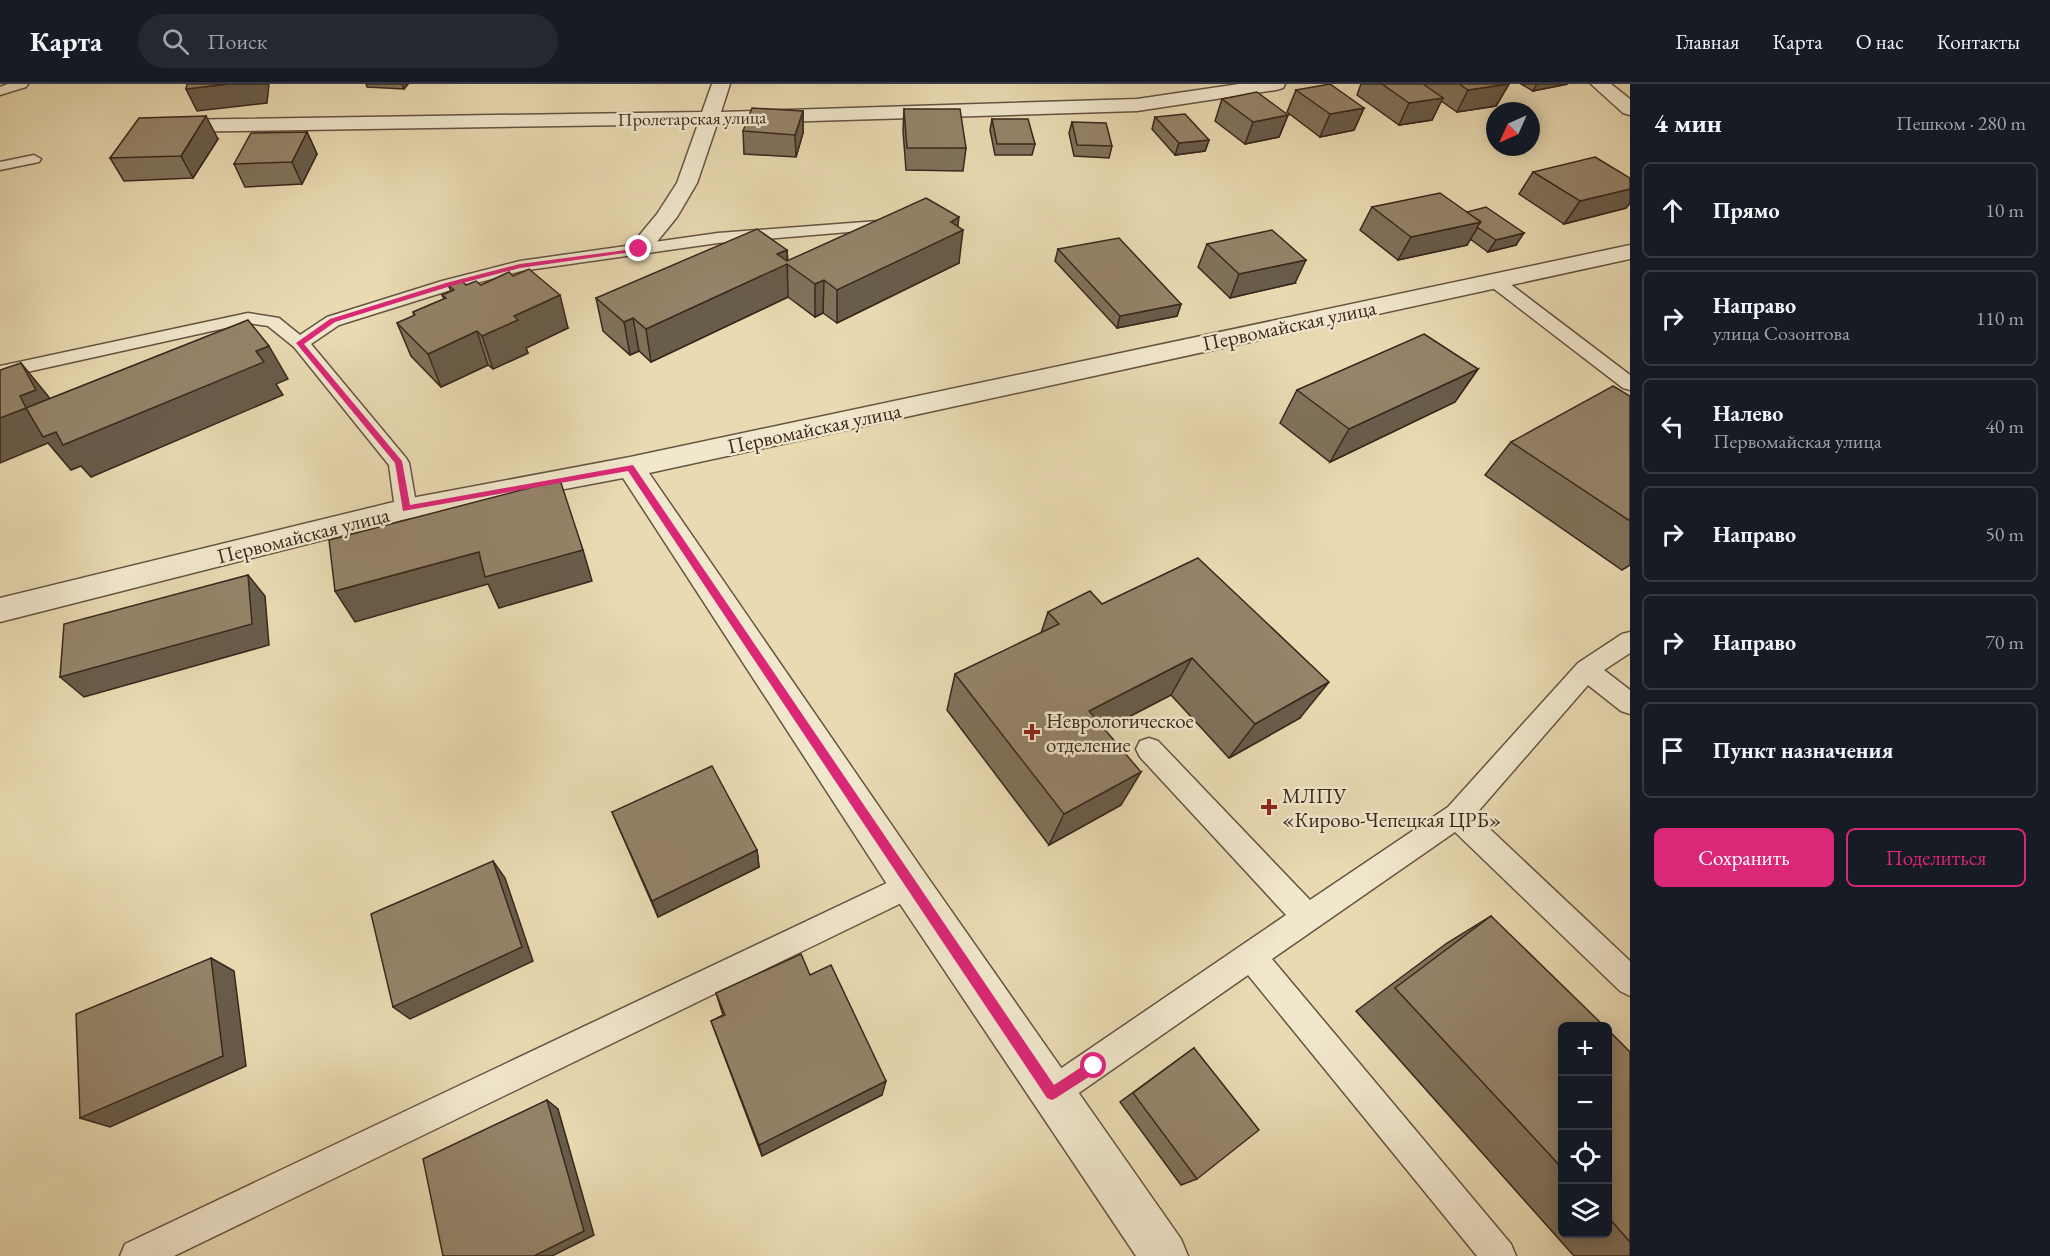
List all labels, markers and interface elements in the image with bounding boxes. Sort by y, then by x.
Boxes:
search box [138,14,558,68]
text: Карта [30,23,102,59]
icon: search [159,25,192,58]
text: Поиск [207,27,267,56]
text: Главная [1675,28,1739,55]
text: Карта [1772,28,1823,55]
text: О нас [1856,28,1904,55]
text: Контакты [1937,28,2020,55]
north arrow [1486,102,1540,156]
street label: Пролетарская улица [618,105,767,131]
text: 4 мин [1654,106,1722,140]
text: Пешком · 280 m [1896,110,2026,136]
icon: ahead [1656,194,1689,227]
text: Прямо [1713,196,1780,225]
text: 10 m [1985,197,2024,223]
route end [625,235,651,261]
text: Направо [1713,291,1796,320]
street label: Первомайская улица [1200,293,1379,357]
icon: right [1656,302,1689,335]
text: 110 m [1976,305,2024,331]
text: улица Созонтова [1713,320,1850,346]
street label: Первомайская улица [725,396,904,460]
text: Налево [1713,399,1783,428]
icon: left [1656,410,1689,443]
text: 40 m [1985,413,2024,439]
text: Первомайская улица [1713,428,1882,454]
street label: Первомайская улица [214,500,393,570]
icon: right [1656,518,1689,551]
text: Направо [1713,520,1796,549]
text: 50 m [1985,521,2024,547]
icon: right [1656,626,1689,659]
text: Направо [1713,628,1796,657]
text: 70 m [1985,629,2024,655]
place label: Неврологическое отделение [1046,707,1194,758]
marker: Неврологическое отделение [1023,723,1041,741]
icon: arrive [1656,734,1689,767]
text: Пункт назначения [1713,736,1893,765]
place label: МЛПУ «Кирово-Чепецкая ЦРБ» [1282,782,1501,833]
marker: МЛПУ «Кирово-Чепецкая ЦРБ» [1260,798,1278,816]
button: Сохранить [1654,828,1834,887]
button: Поделиться [1846,828,2026,887]
map controls [1558,1022,1612,1238]
button: + [1558,1022,1612,1076]
route start [1080,1052,1106,1078]
button: − [1558,1076,1612,1130]
button: locate [1558,1130,1612,1184]
button: layers [1558,1184,1612,1238]

